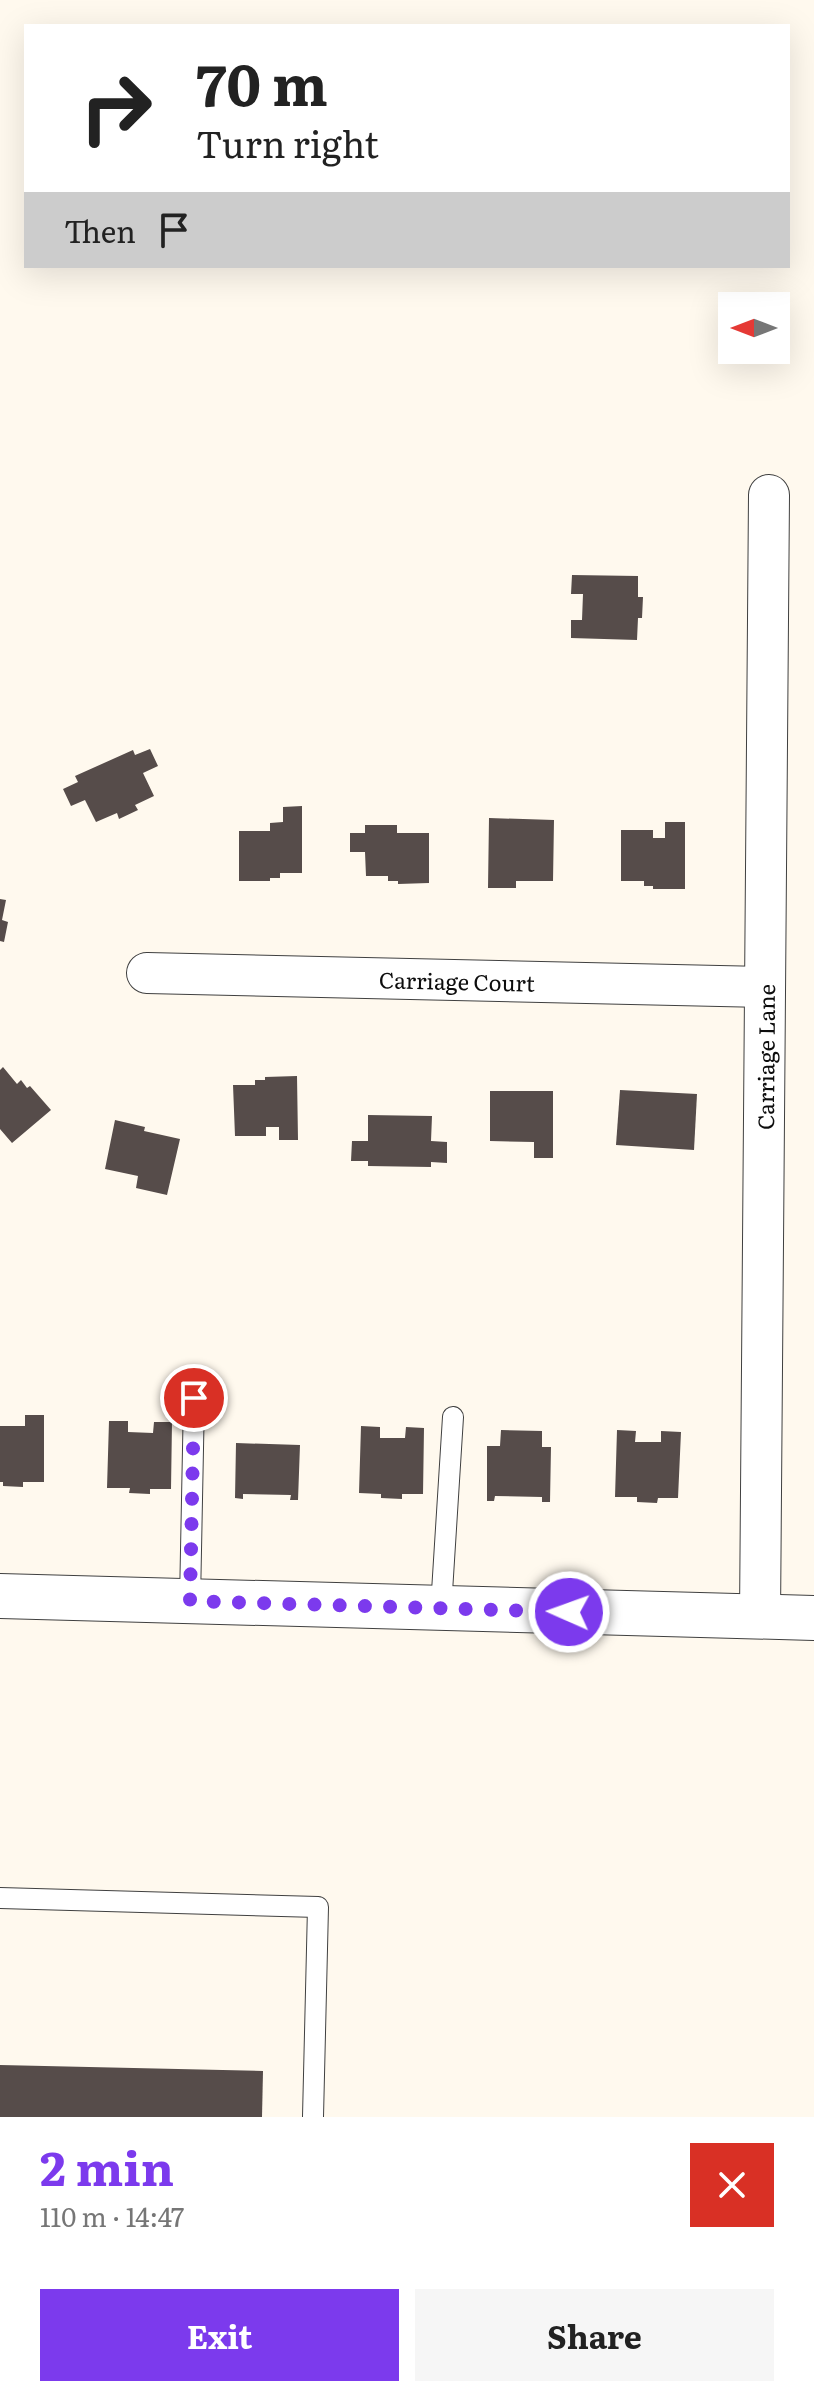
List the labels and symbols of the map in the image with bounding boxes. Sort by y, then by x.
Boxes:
north arrow [718,292,790,364]
street label: Carriage Court [379,962,535,998]
street label: Carriage Lane [747,984,782,1130]
pin [160,1364,228,1432]
position arrow [527,1570,611,1654]

